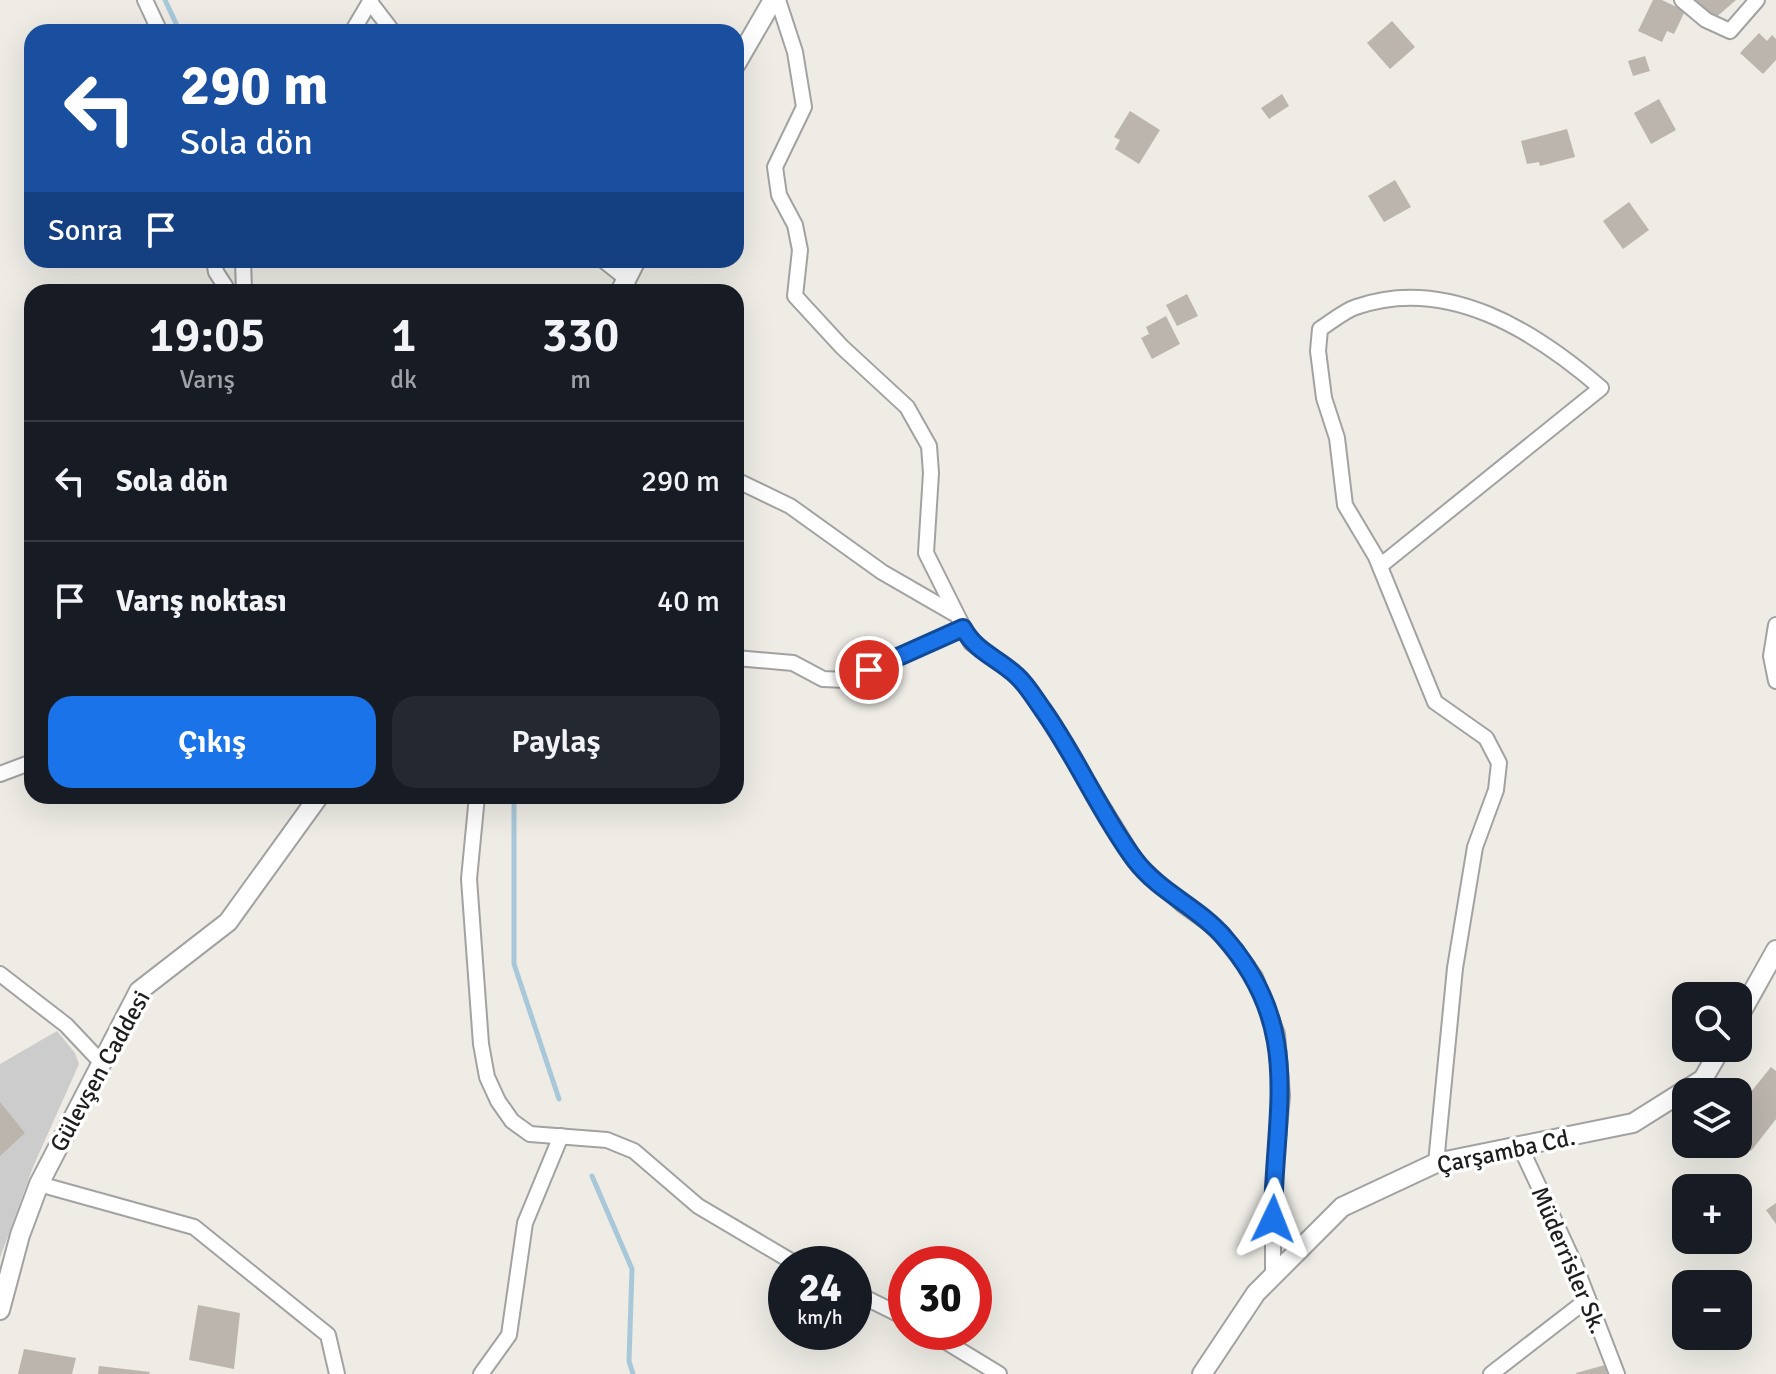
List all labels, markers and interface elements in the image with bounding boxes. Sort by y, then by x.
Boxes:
text: 290 m [180,51,328,120]
icon: left [48,56,152,160]
text: Sola dön [180,120,313,165]
icon: arrive [139,208,183,252]
text: Sonra [48,212,123,249]
text: 19:05 [149,306,266,365]
text: 1 [391,306,417,365]
text: 330 [542,306,619,365]
text: Varış [179,364,235,396]
text: dk [390,364,417,396]
text: m [570,364,591,396]
icon: left [48,459,92,503]
text: Sola dön [116,463,228,500]
text: 290 m [641,463,720,500]
icon: arrive [48,579,92,623]
text: Varış noktası [116,583,287,620]
text: 40 m [657,583,720,620]
pin [835,636,903,704]
icon: arrive [847,648,891,692]
button: Çıkış [48,696,376,788]
button: Paylaş [392,696,720,788]
map controls [1672,982,1752,1350]
button: search [1672,982,1752,1062]
street label: Gülevşen Caddesi [43,985,157,1157]
button: layers [1672,1078,1752,1158]
street label: Çarşamba Cd. [1434,1122,1578,1180]
button: + [1672,1174,1752,1254]
position arrow [1231,1177,1315,1261]
street label: Müderrisler Sk. [1525,1182,1613,1338]
speed limit sign: 30 [888,1246,992,1350]
text: 24 [798,1263,842,1313]
button: − [1672,1270,1752,1350]
text: km/h [797,1305,843,1330]

